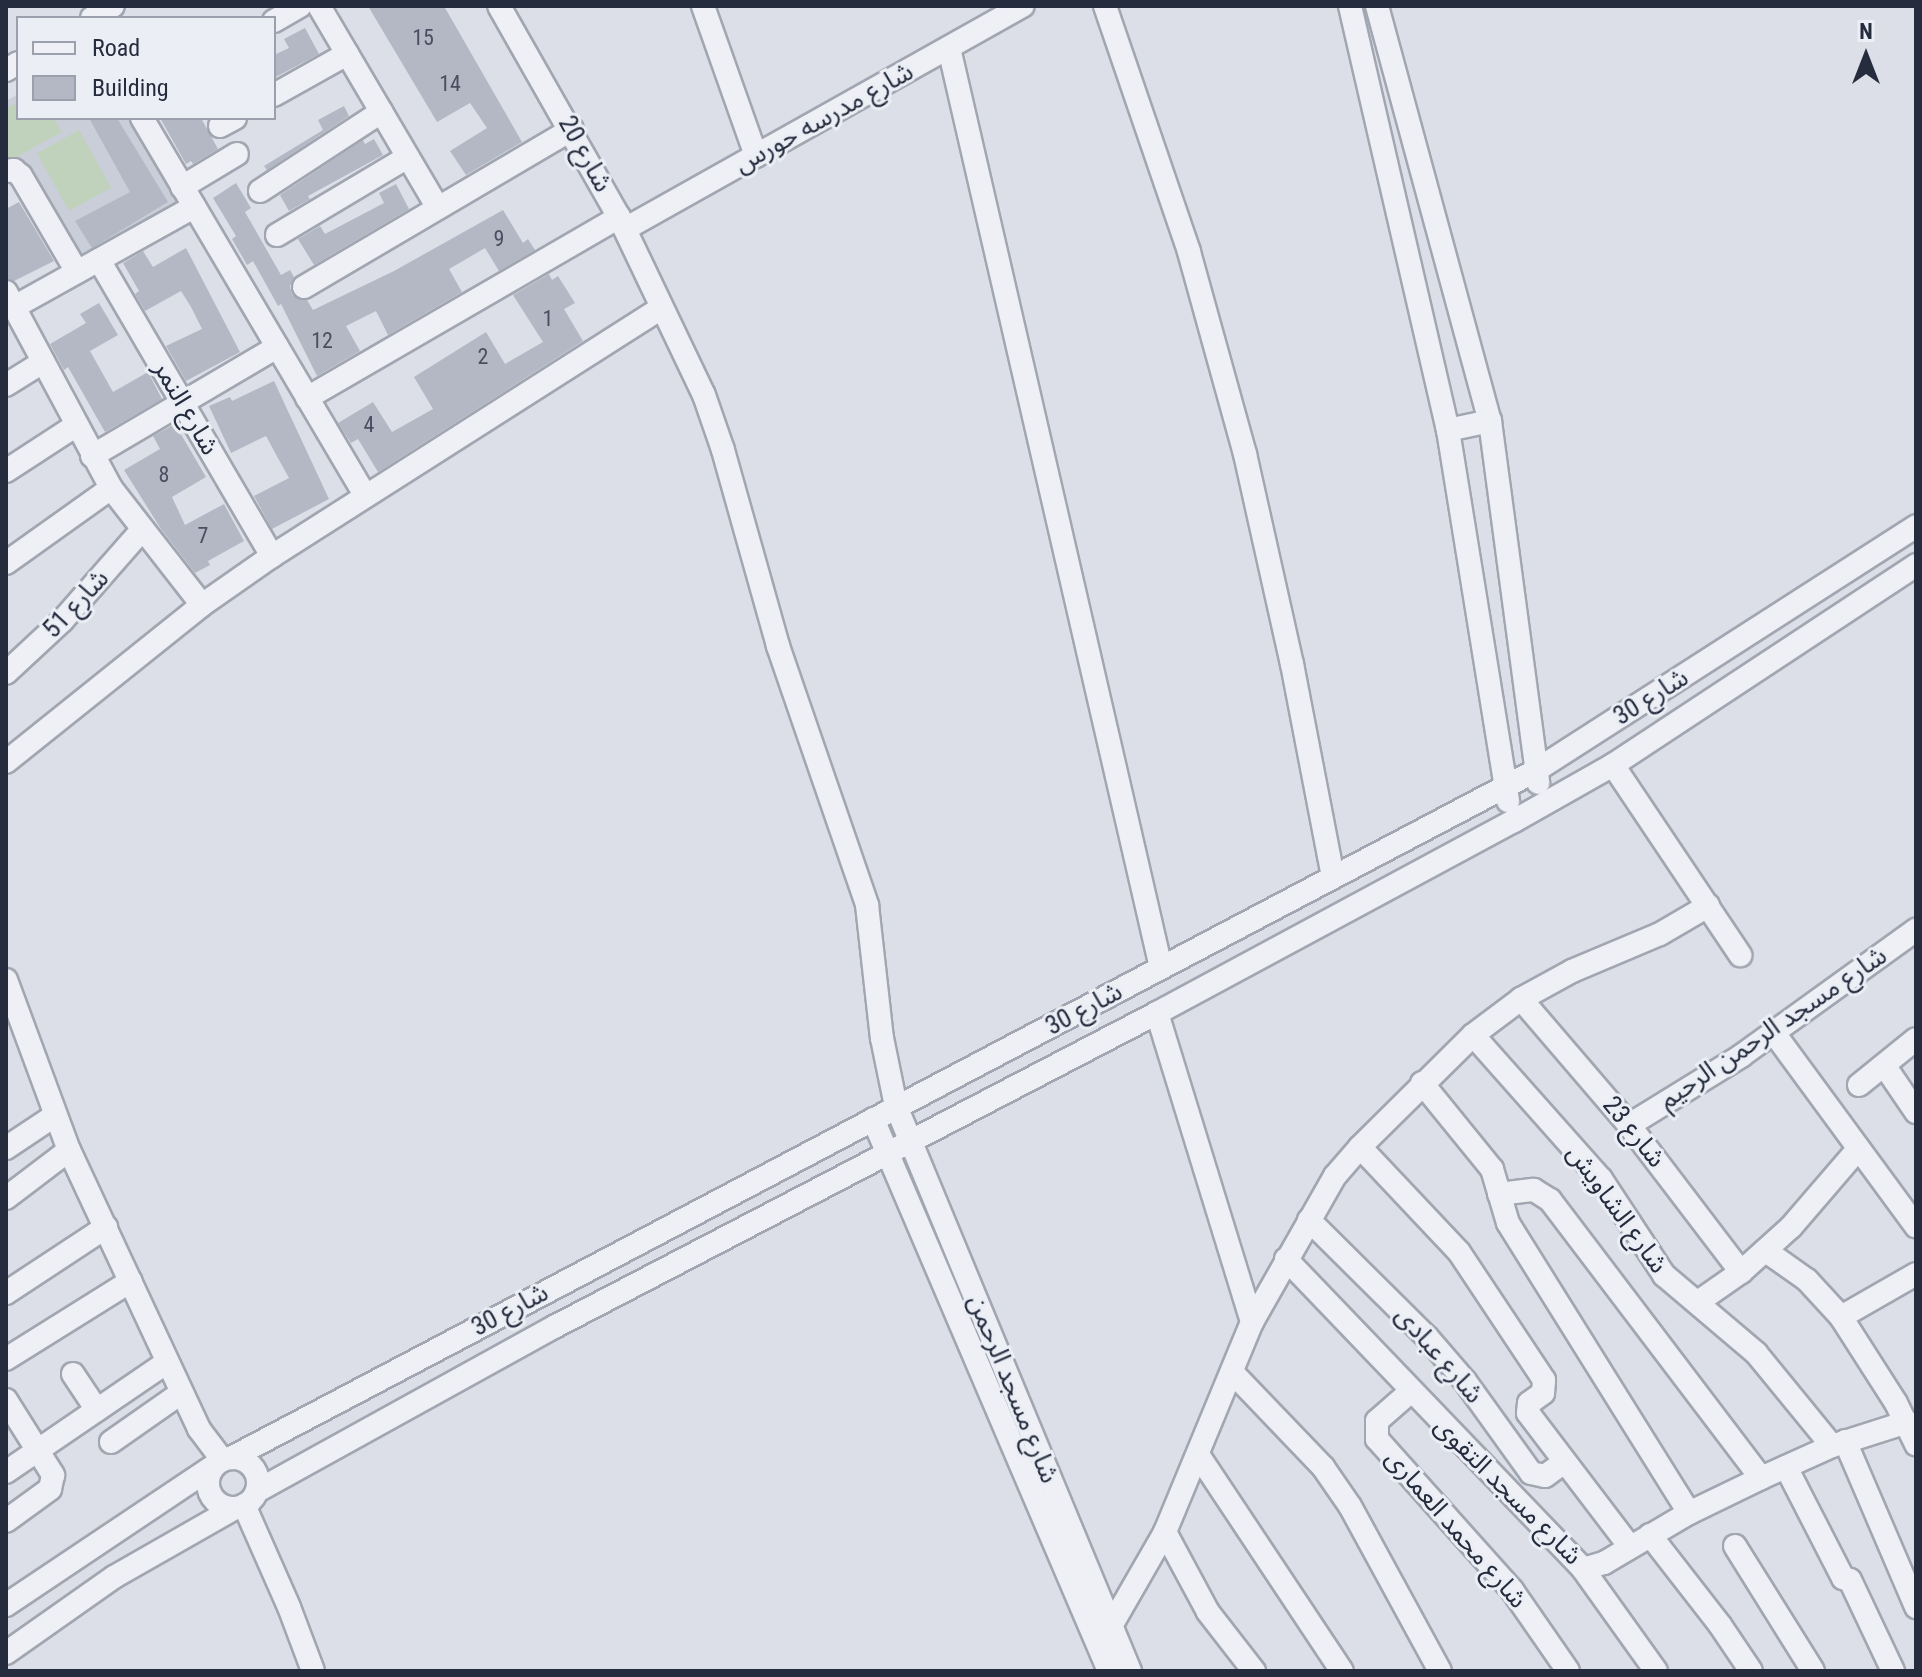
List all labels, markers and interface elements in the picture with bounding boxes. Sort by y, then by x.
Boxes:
legend [16,16,276,120]
north arrow [1826,16,1906,96]
text: N [1859,19,1873,44]
house number: 15 [412,25,434,51]
text: Road [92,34,140,62]
street label: شارع مدرسه حورس [729,56,919,180]
house number: 14 [439,71,461,97]
text: Building [92,74,169,102]
street label: شارع 20 [551,110,619,198]
house number: 9 [494,226,504,252]
house number: 1 [543,306,553,332]
house number: 12 [311,328,333,354]
house number: 2 [478,344,488,370]
street label: شارع النمر [147,355,225,461]
house number: 4 [364,412,374,438]
house number: 8 [159,462,169,488]
house number: 7 [198,523,208,549]
street label: شارع 51 [37,563,115,645]
street label: شارع 30 [1608,662,1694,732]
street label: شارع مسجد الرحمن الرحيم [1653,940,1893,1116]
street label: شارع 30 [1040,976,1128,1042]
street label: شارع 23 [1596,1090,1672,1174]
street label: شارع الشاويش [1560,1138,1674,1280]
street label: شارع 30 [466,1277,554,1343]
street label: شارع مسجد الرحمن [961,1290,1065,1488]
street label: شارع عبادى [1388,1300,1490,1410]
street label: شارع مسجد التقوى [1428,1411,1588,1571]
street label: شارع محمد العمارى [1379,1443,1533,1615]

